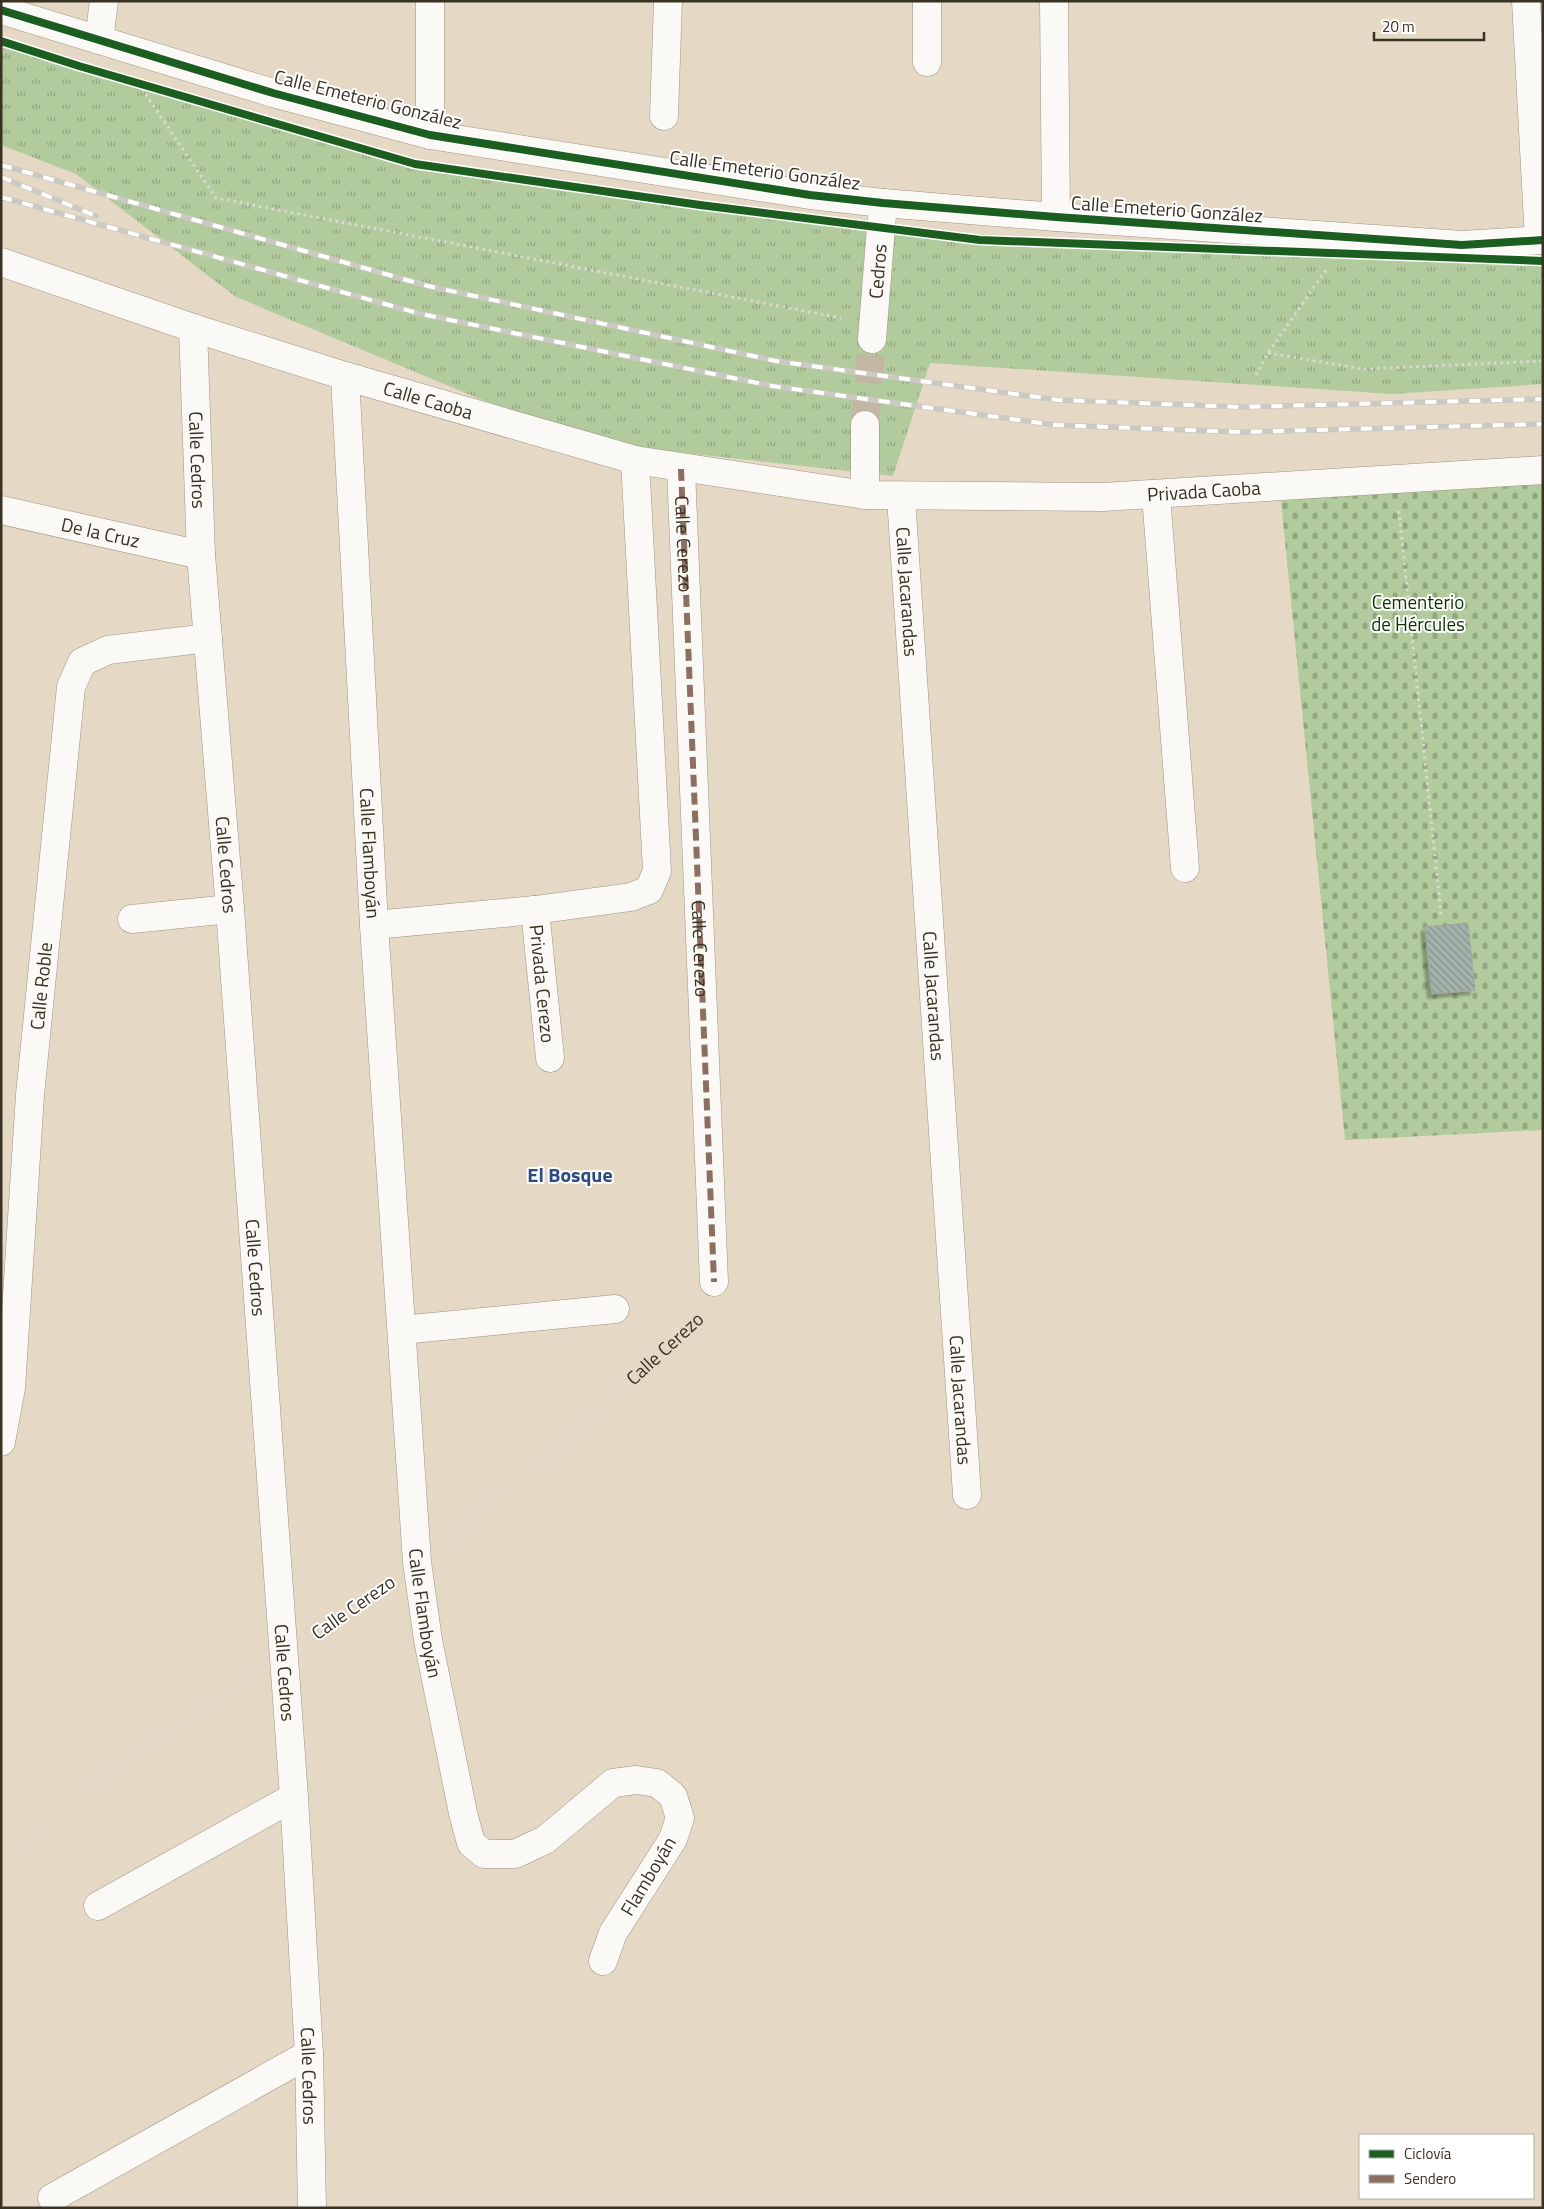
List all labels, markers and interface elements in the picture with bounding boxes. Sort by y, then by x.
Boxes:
scale bar [1374,10,1484,42]
text: 20 m [1382,15,1415,38]
street label: Calle Emeterio González [271,61,465,136]
street label: Calle Emeterio González [668,142,862,197]
street label: Calle Emeterio González [1070,187,1264,230]
street label: Cedros [860,242,894,300]
street label: Calle Caoba [380,373,477,426]
street label: Calle Cedros [182,411,214,509]
street label: Privada Caoba [1146,472,1262,508]
street label: Calle Cerezo [668,495,701,593]
street label: De la Cruz [59,509,143,555]
street label: Calle Jacarandas [889,526,927,658]
park label: Cementerio de Hércules [1371,587,1465,638]
street label: Calle Flamboyán [353,787,389,919]
street label: Calle Cedros [208,815,245,915]
street label: Calle Cerezo [685,900,717,998]
street label: Privada Cerezo [523,923,563,1044]
street label: Calle Jacarandas [916,930,953,1062]
street label: Calle Roble [22,941,59,1031]
district label: El Bosque [527,1159,613,1190]
street label: Calle Cedros [238,1218,274,1318]
street label: Calle Cerezo [619,1304,710,1391]
street label: Calle Jacarandas [942,1334,980,1466]
street label: Calle Flamboyán [402,1547,450,1680]
street label: Calle Cerezo [305,1567,401,1646]
street label: Calle Cedros [268,1623,304,1723]
street label: Flamboyán [612,1830,683,1921]
street label: Calle Cedros [293,2026,325,2125]
legend [1359,2134,1534,2199]
text: Ciclovía [1404,2142,1452,2165]
text: Sendero [1404,2167,1456,2190]

